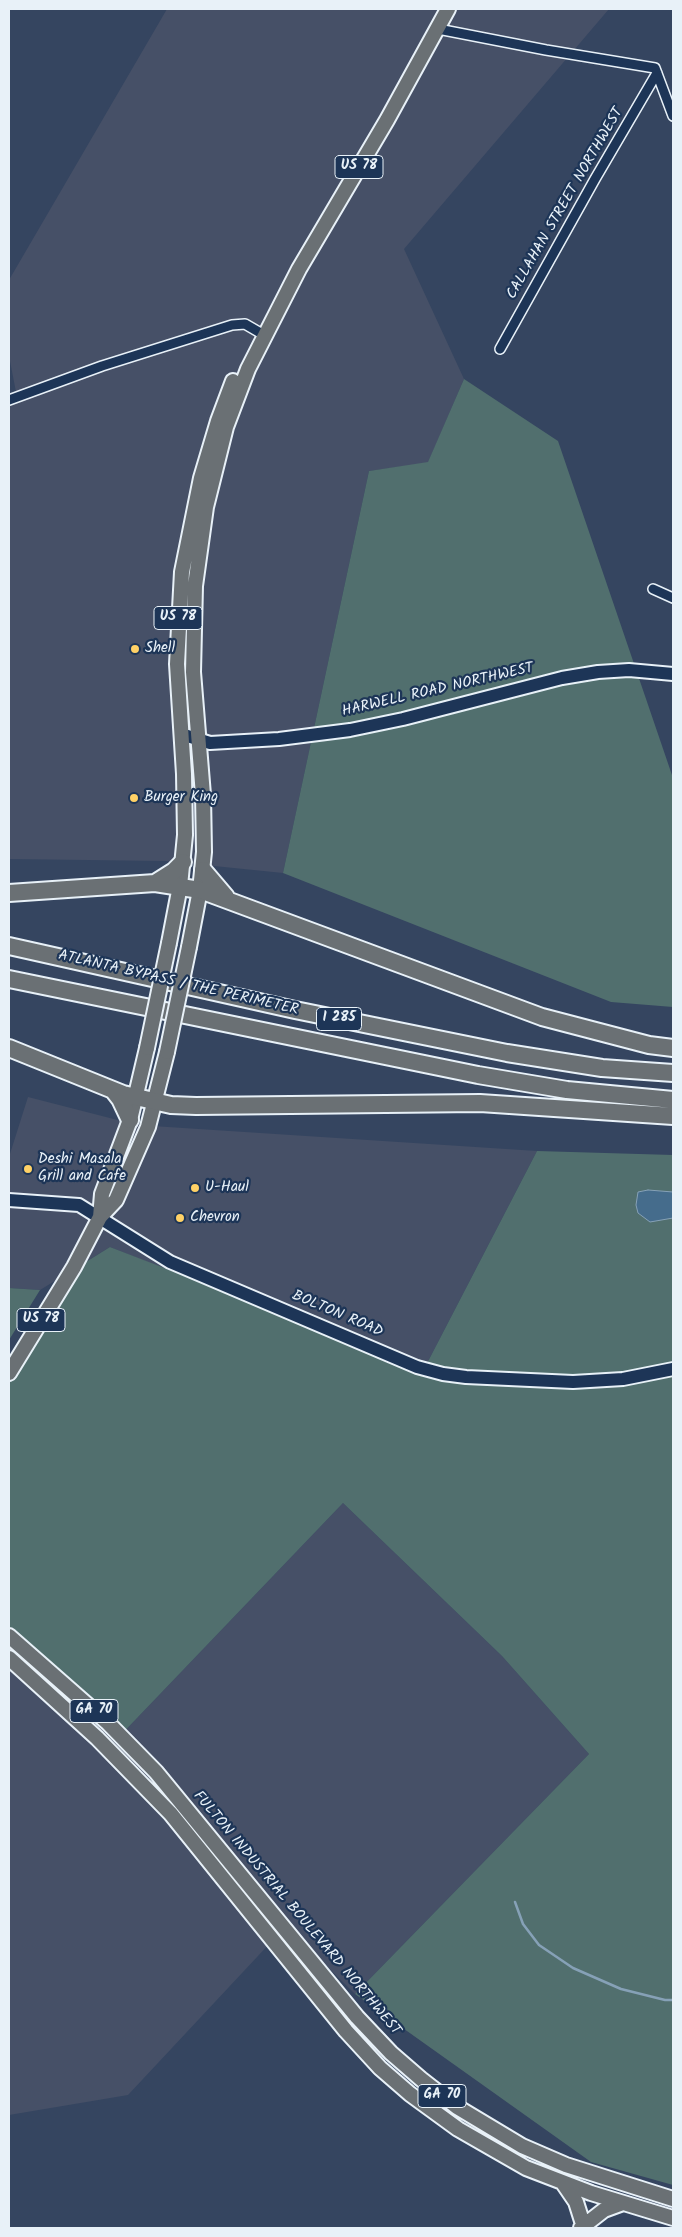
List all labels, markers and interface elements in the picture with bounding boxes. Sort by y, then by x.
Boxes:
street label: CALLAHAN STREET NORTHWEST [504,105,628,303]
road number: US 78 [335,156,383,178]
road number: US 78 [154,606,202,630]
place label: Shell [145,640,175,658]
marker: Shell [129,643,141,655]
street label: HARWELL ROAD NORTHWEST [340,660,536,722]
place label: Burger King [144,789,218,807]
marker: Burger King [128,792,140,804]
street label: ATLANTA BYPASS / THE PERIMETER [56,948,300,1020]
road number: I 285 [316,1008,362,1030]
place label: Deshi Masala Grill and Cafe [38,1151,126,1186]
marker: Deshi Masala Grill and Cafe [22,1163,34,1175]
place label: U-Haul [205,1179,249,1197]
marker: U-Haul [189,1182,201,1194]
place label: Chevron [190,1209,240,1227]
marker: Chevron [174,1212,186,1224]
street label: BOLTON ROAD [289,1288,385,1342]
road number: US 78 [17,1308,65,1332]
road number: GA 70 [70,1700,118,1722]
street label: FULTON INDUSTRIAL BOULEVARD NORTHWEST [188,1788,404,2040]
road number: GA 70 [418,2084,466,2108]

